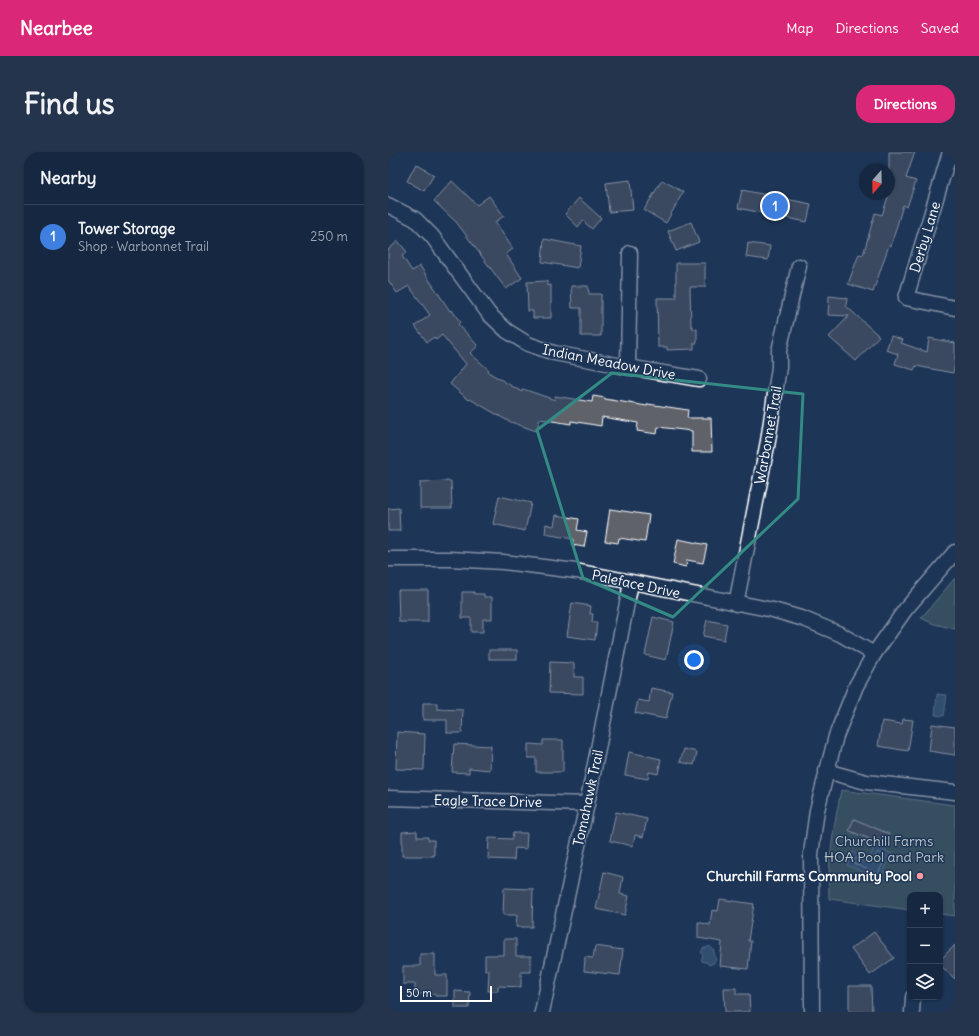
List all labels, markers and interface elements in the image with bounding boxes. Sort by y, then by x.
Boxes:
text: Nearbee [20,16,93,40]
text: Map [786,19,813,37]
text: Directions [835,19,899,37]
text: Saved [921,19,959,37]
button: Directions [856,85,955,123]
text: Find us [24,86,115,122]
north arrow [859,164,895,200]
text: Nearby [40,167,96,189]
pin: 1 [762,191,788,221]
street label: Derby Lane [906,199,944,275]
text: Tower Storage [78,219,175,238]
text: 1 [50,228,56,245]
text: 250 m [310,228,348,245]
text: Shop · Warbonnet Trail [78,238,209,255]
street label: Indian Meadow Drive [541,340,677,384]
street label: Warbonnet Trail [750,384,786,486]
street label: Paleface Drive [590,566,682,602]
your location [684,650,704,670]
street label: Tomahawk Trail [569,748,607,848]
street label: Eagle Trace Drive [434,791,542,811]
park label: Churchill Farms HOA Pool and Park [824,832,944,866]
place label: Churchill Farms Community Pool [706,867,912,885]
marker: Churchill Farms Community Pool [915,871,925,881]
map controls [907,892,943,1000]
button: + [907,892,943,928]
button: − [907,928,943,964]
button: layers [907,964,943,1000]
scale bar [400,984,492,1003]
text: 50 m [406,986,432,1000]

